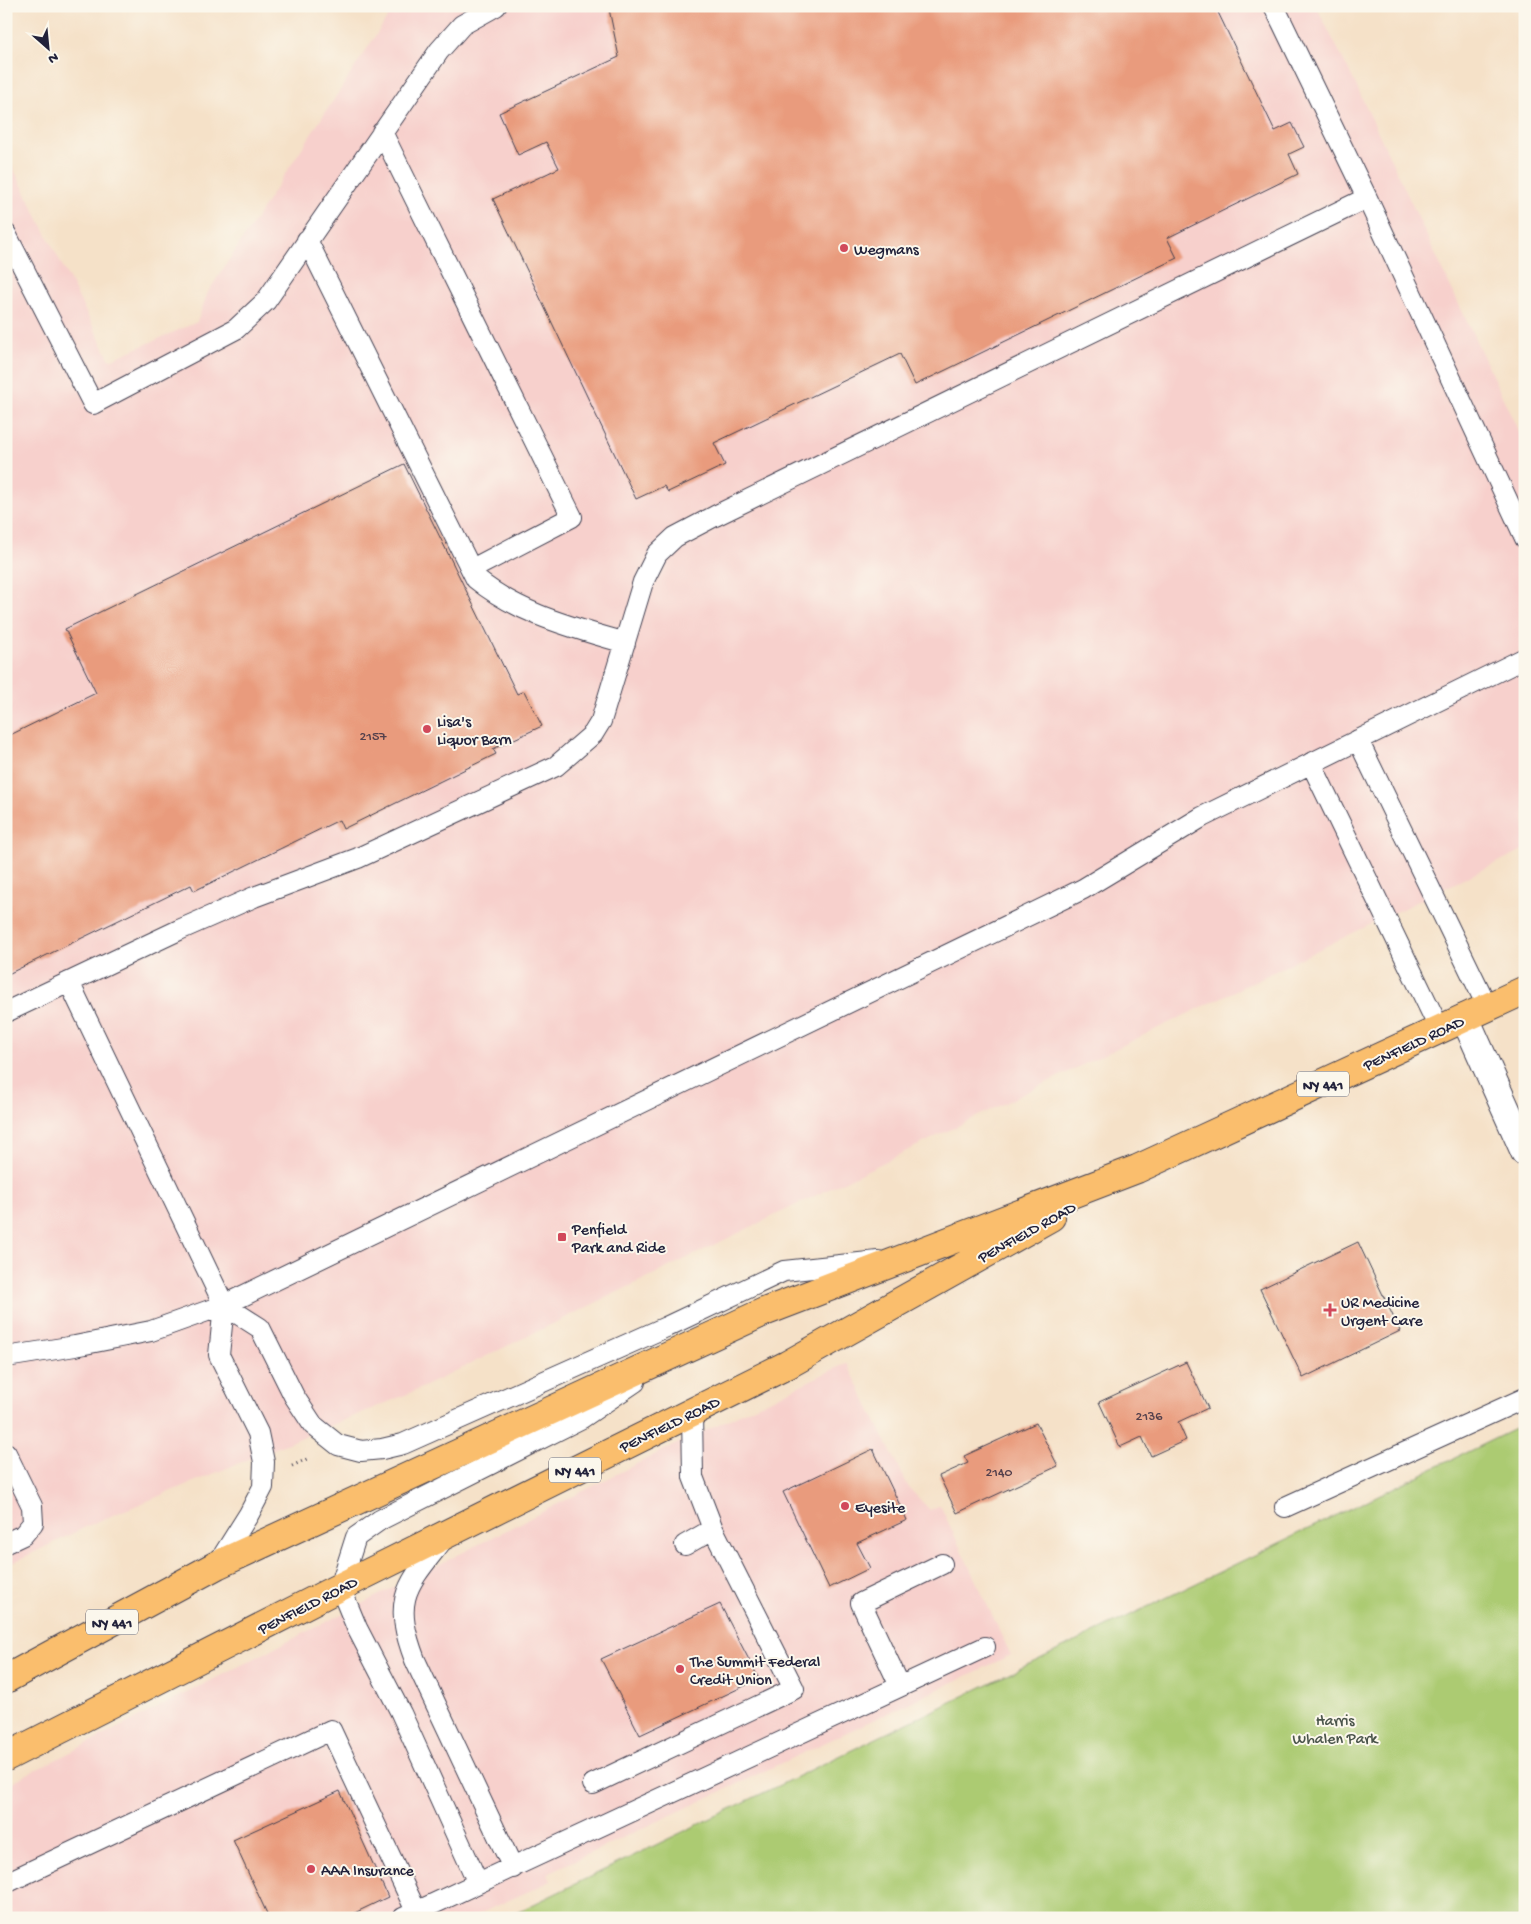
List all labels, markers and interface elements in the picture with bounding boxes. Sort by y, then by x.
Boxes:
north arrow [22,22,72,72]
text: N [45,48,61,67]
marker: Wegmans [838,242,850,254]
place label: Wegmans [854,242,920,261]
place label: Lisa's Liquor Barn [437,714,512,751]
marker: Lisa's Liquor Barn [421,723,433,735]
house number: 2157 [359,729,387,746]
street label: PENFIELD ROAD [1360,1013,1468,1077]
road number: NY 441 [1297,1072,1349,1096]
street label: PENFIELD ROAD [974,1199,1081,1269]
place label: Penfield Park and Ride [571,1222,666,1259]
marker: Penfield Park and Ride [556,1231,568,1243]
place label: UR Medicine Urgent Care [1341,1295,1423,1332]
marker: UR Medicine Urgent Care [1323,1303,1337,1317]
street label: PENFIELD ROAD [616,1393,724,1459]
house number: 2136 [1136,1409,1163,1426]
road number: NY 441 [549,1458,601,1482]
house number: 2140 [985,1465,1013,1482]
marker: Eyesite [839,1500,851,1512]
place label: Eyesite [855,1500,906,1519]
street label: PENFIELD ROAD [255,1574,362,1641]
road number: NY 441 [86,1610,138,1634]
place label: The Summit Federal Credit Union [689,1654,820,1691]
marker: The Summit Federal Credit Union [674,1663,686,1675]
park label: Harris Whalen Park [1293,1713,1379,1750]
marker: AAA Insurance [305,1863,317,1875]
place label: AAA Insurance [321,1863,415,1882]

